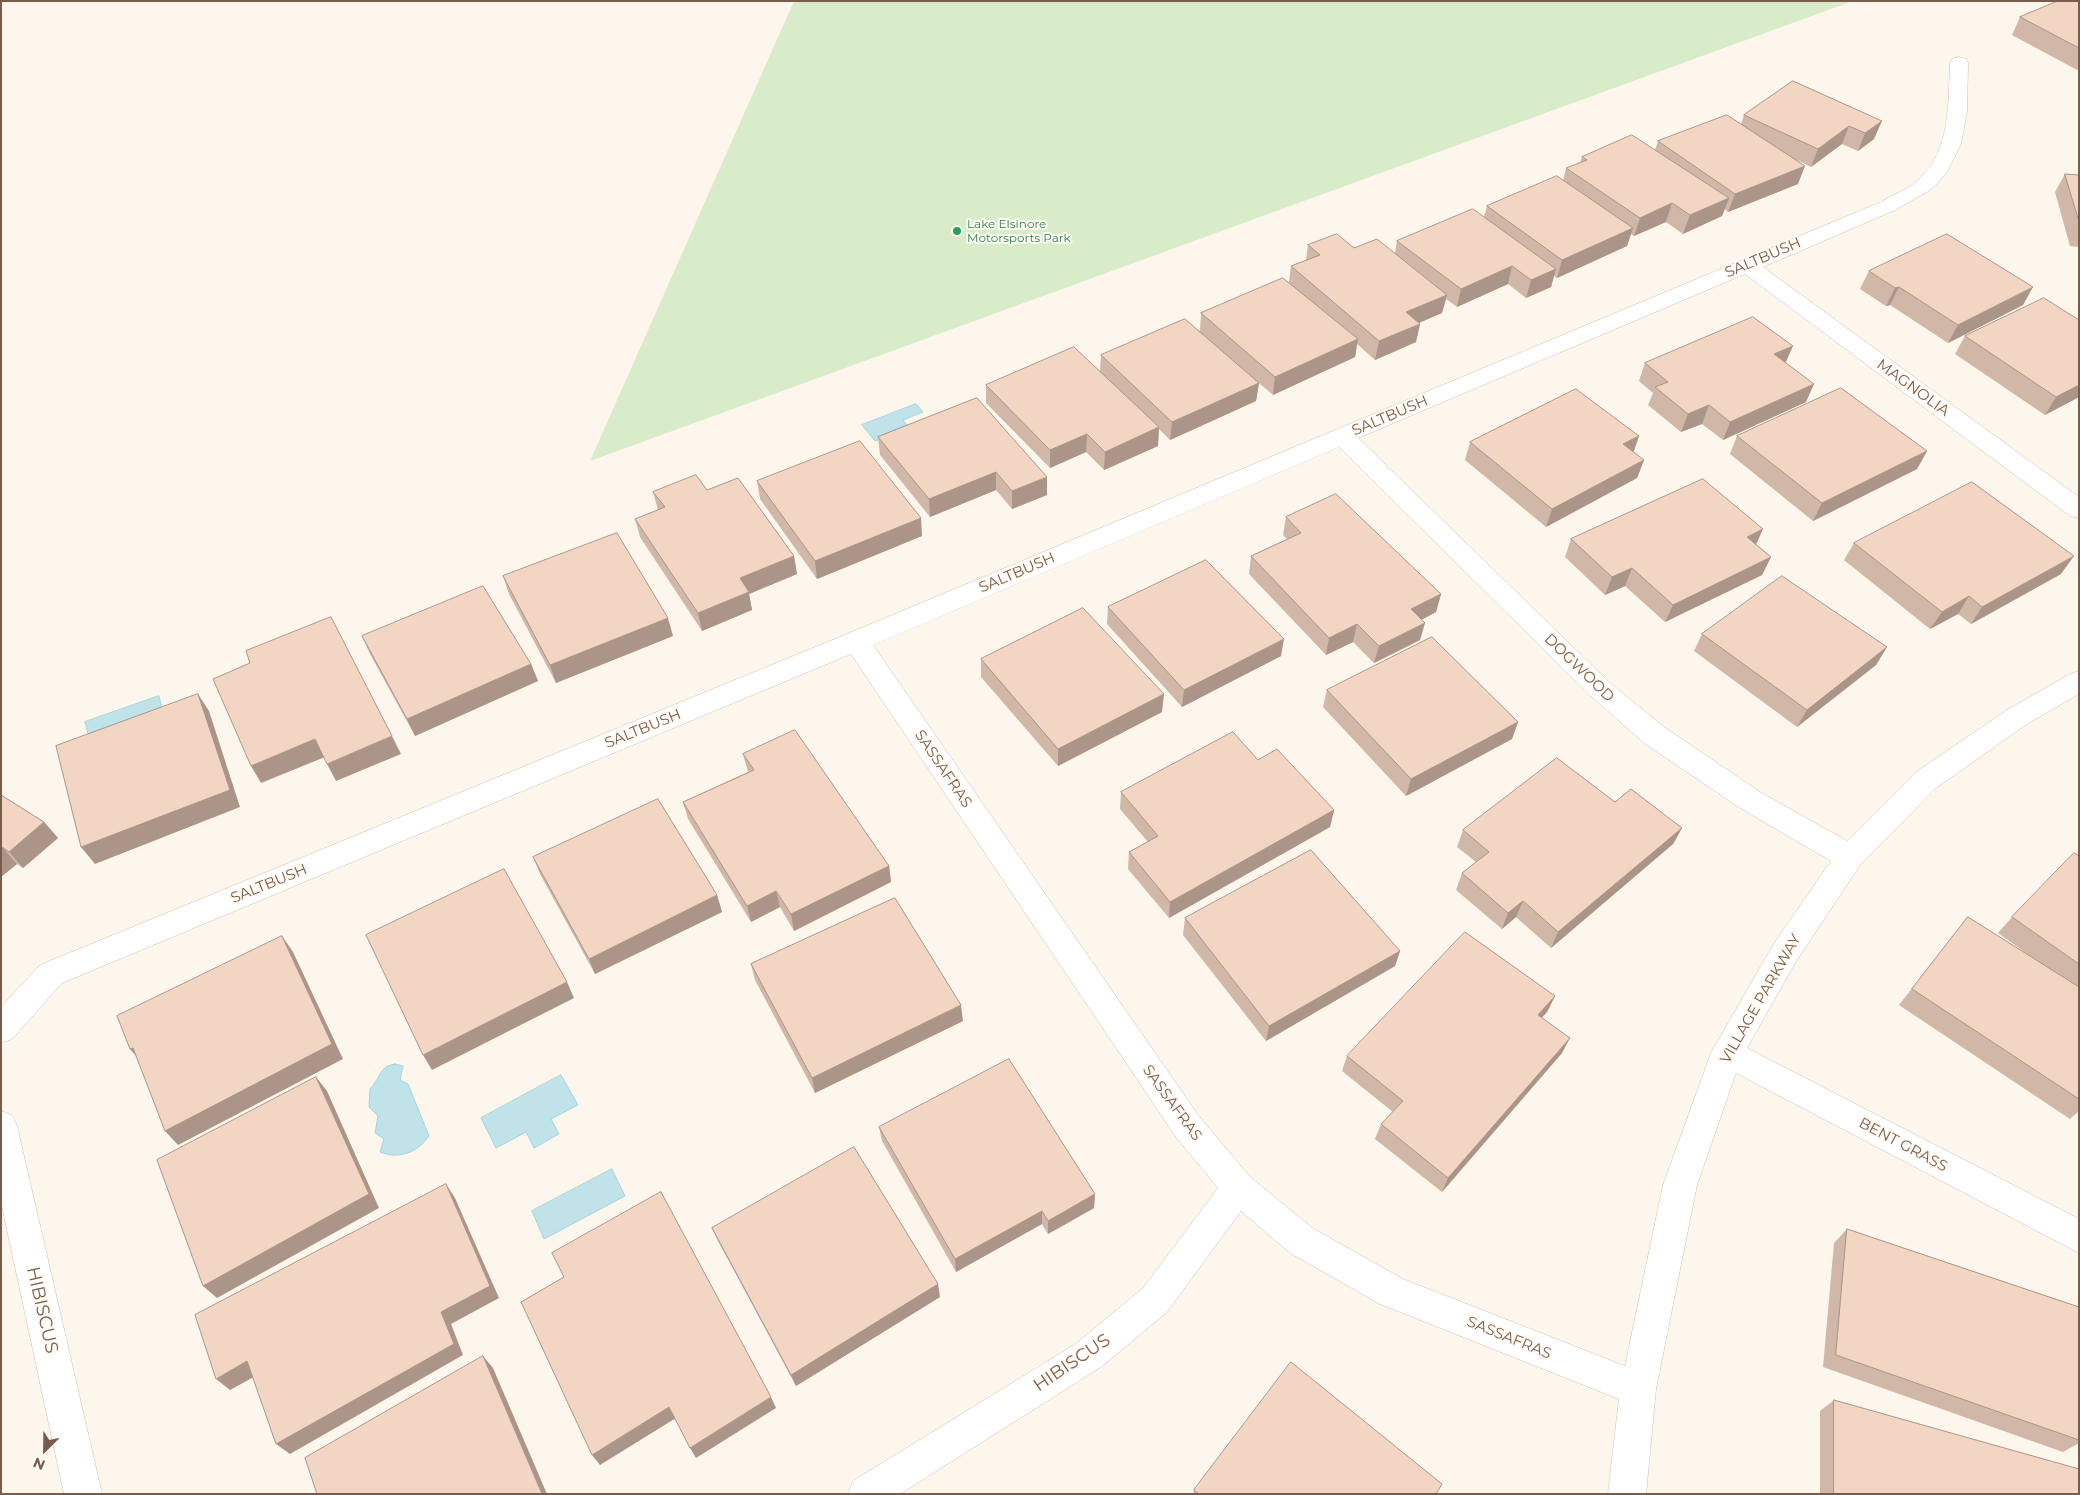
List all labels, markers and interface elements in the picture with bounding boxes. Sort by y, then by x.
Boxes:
place label: Lake Elsinore Motorsports Park [967,217,1071,245]
marker: Lake Elsinore Motorsports Park [951,225,963,237]
street label: SALTBUSH [1722,234,1804,282]
street label: MAGNOLIA [1873,356,1953,420]
street label: SALTBUSH [1349,392,1431,440]
street label: SALTBUSH [976,549,1058,597]
street label: DOGWOOD [1540,630,1618,706]
street label: SALTBUSH [602,706,684,752]
street label: SASSAFRAS [911,727,975,811]
street label: SALTBUSH [228,861,310,907]
street label: VILLAGE PARKWAY [1717,931,1805,1067]
street label: SASSAFRAS [1138,1062,1206,1144]
street label: BENT GRASS [1856,1114,1950,1176]
street label: HIBISCUS [22,1265,62,1355]
street label: SASSAFRAS [1464,1313,1554,1363]
street label: HIBISCUS [1029,1329,1115,1397]
north arrow [20,1425,70,1475]
text: N [30,1453,48,1474]

